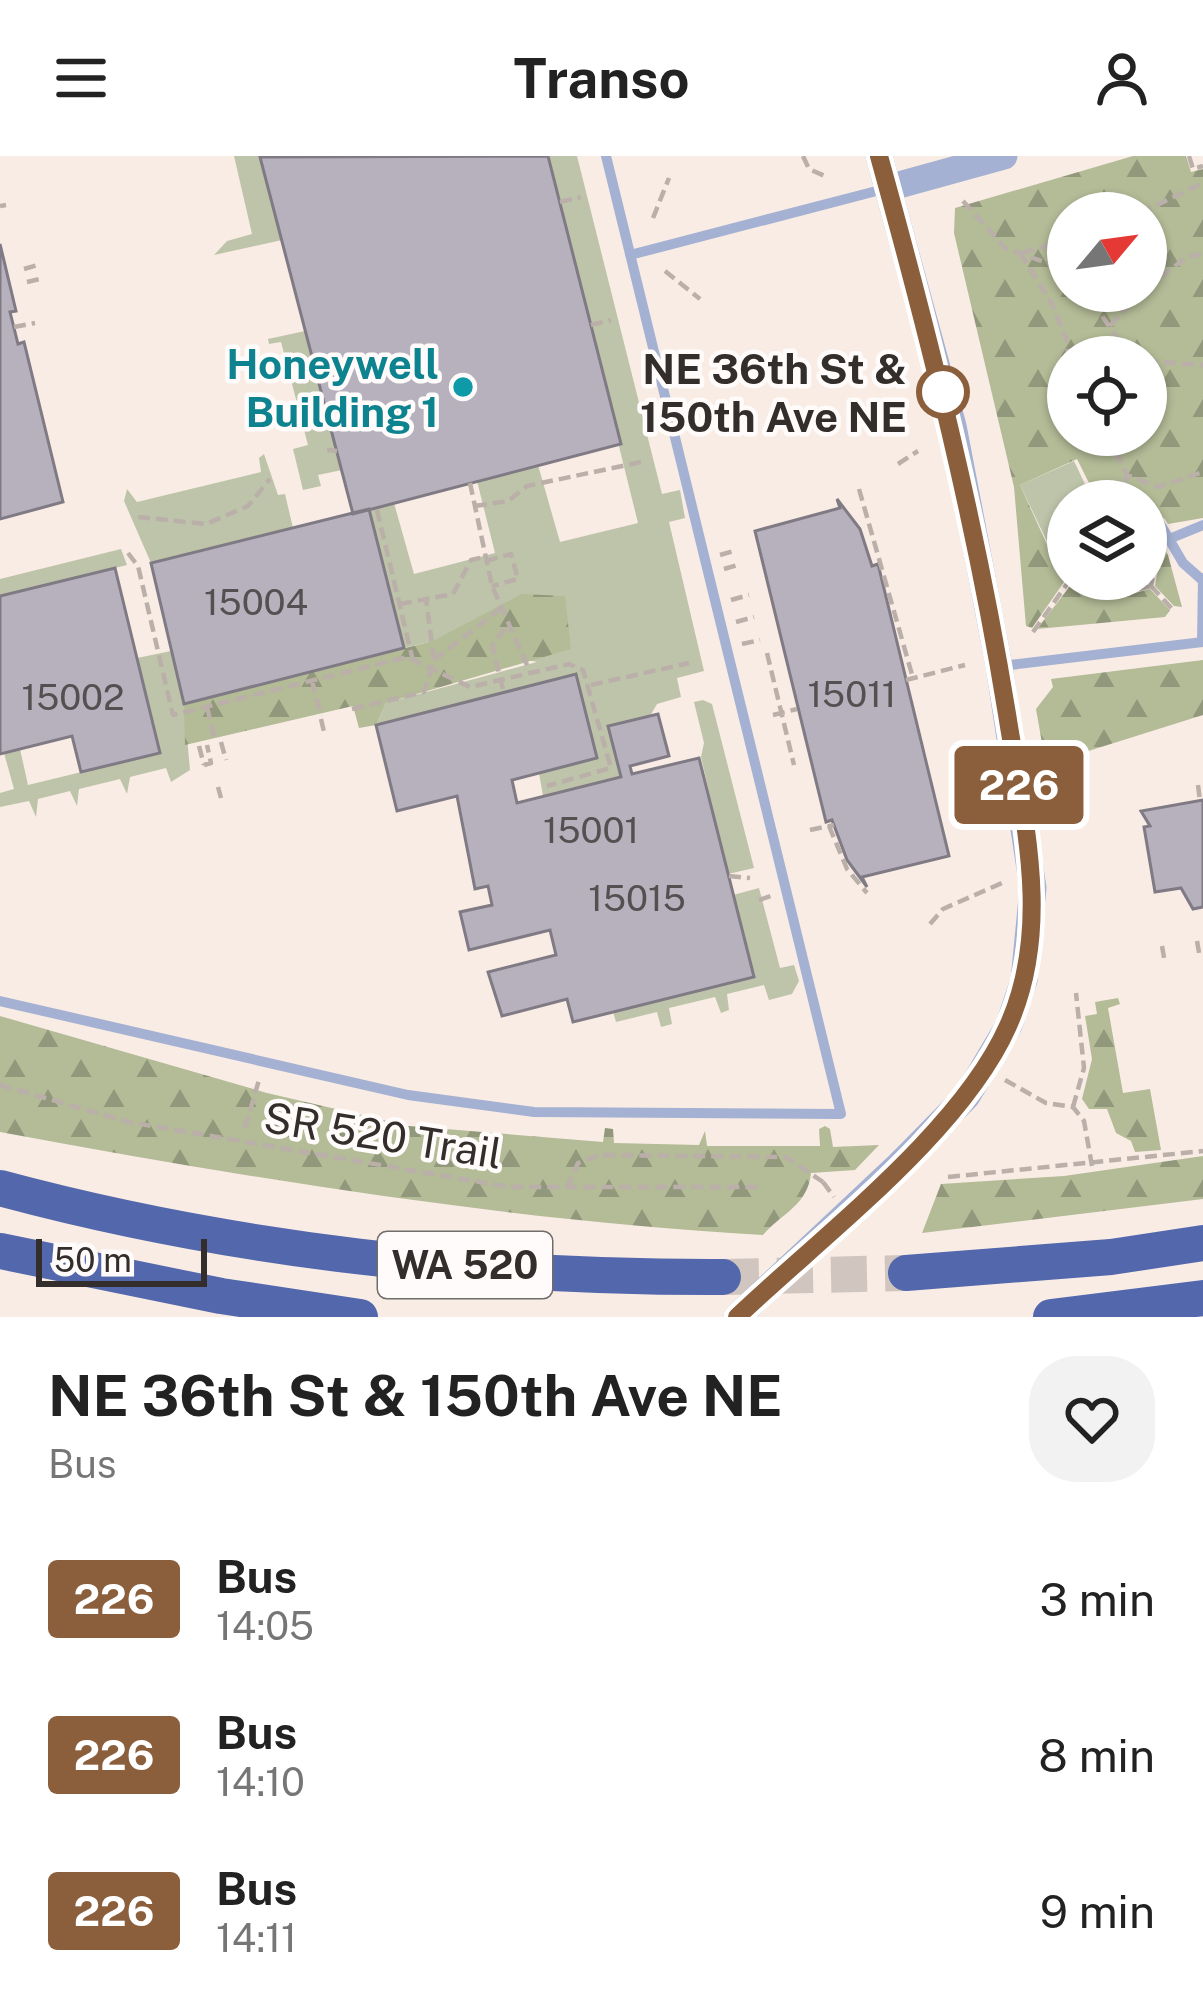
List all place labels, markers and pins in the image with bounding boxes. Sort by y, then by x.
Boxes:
place label: Honeywell Building 1 [226,339,439,436]
place label: NE 36th St & 150th Ave NE [640,344,907,441]
marker: NE 36th St & 150th Ave NE [918,367,968,417]
marker: Honeywell Building 1 [450,374,476,400]

